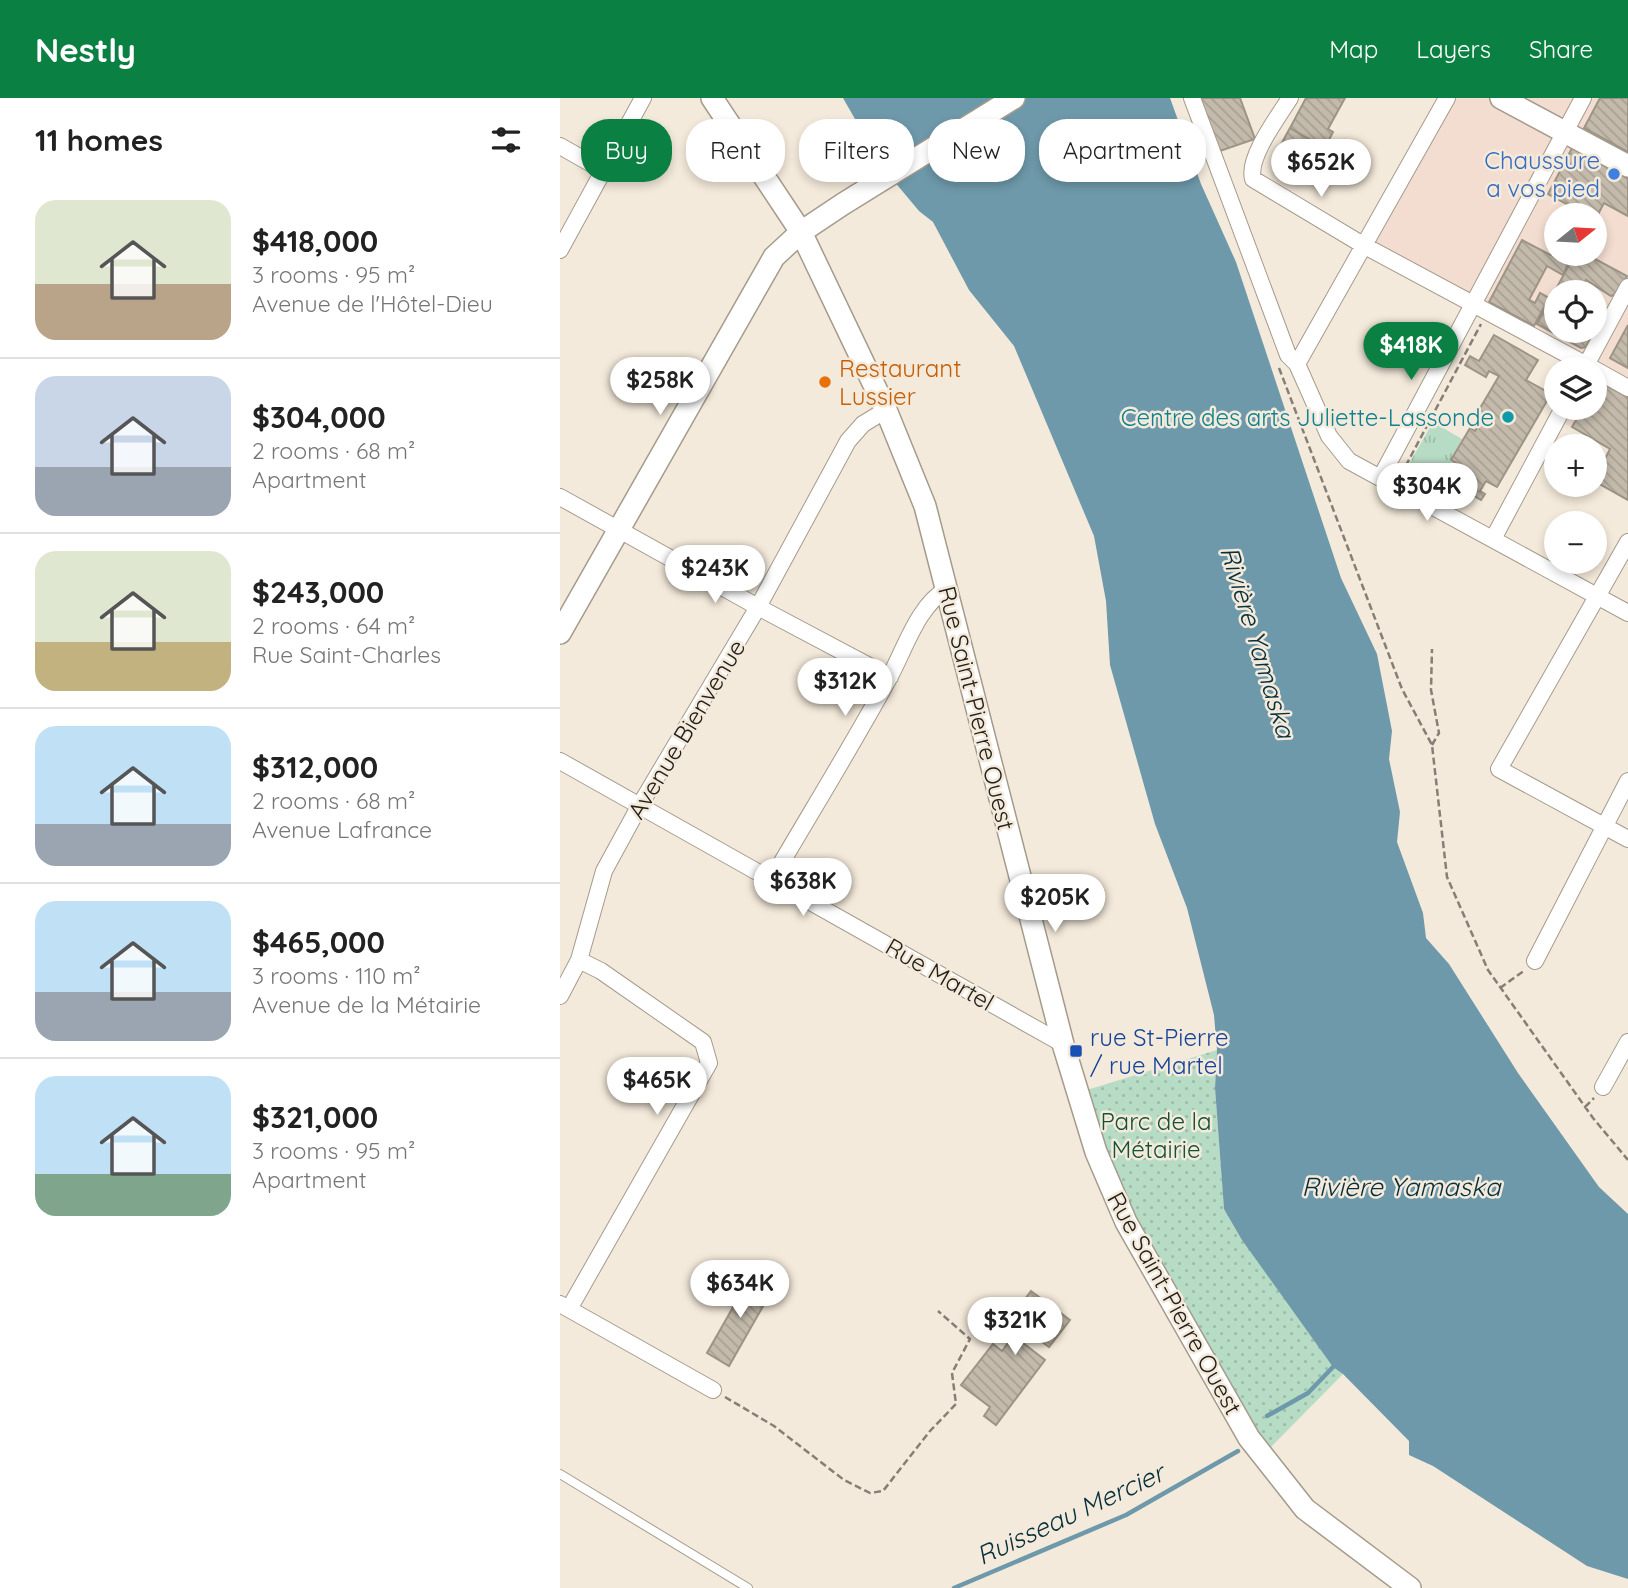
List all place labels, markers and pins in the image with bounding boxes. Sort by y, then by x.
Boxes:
pin: $652K [1272,140,1370,199]
place label: Chaussure a vos pied [1484,145,1600,203]
marker: Chaussure a vos pied [1606,166,1622,182]
pin: $418K [1362,322,1460,382]
place label: Restaurant Lussier [839,353,961,411]
pin: $258K [611,358,709,417]
marker: Restaurant Lussier [817,374,833,390]
place label: Centre des arts Juliette-Lassonde [1121,402,1494,432]
marker: Centre des arts Juliette-Lassonde [1500,409,1516,425]
pin: $304K [1378,464,1476,523]
pin: $243K [666,546,764,605]
pin: $312K [796,658,894,718]
pin: $638K [754,858,852,918]
pin: $205K [1006,874,1104,934]
place label: rue St-Pierre / rue Martel [1090,1022,1229,1080]
marker: rue St-Pierre / rue Martel [1068,1043,1084,1059]
pin: $465K [608,1058,706,1117]
pin: $634K [691,1260,789,1320]
pin: $321K [966,1298,1064,1357]

